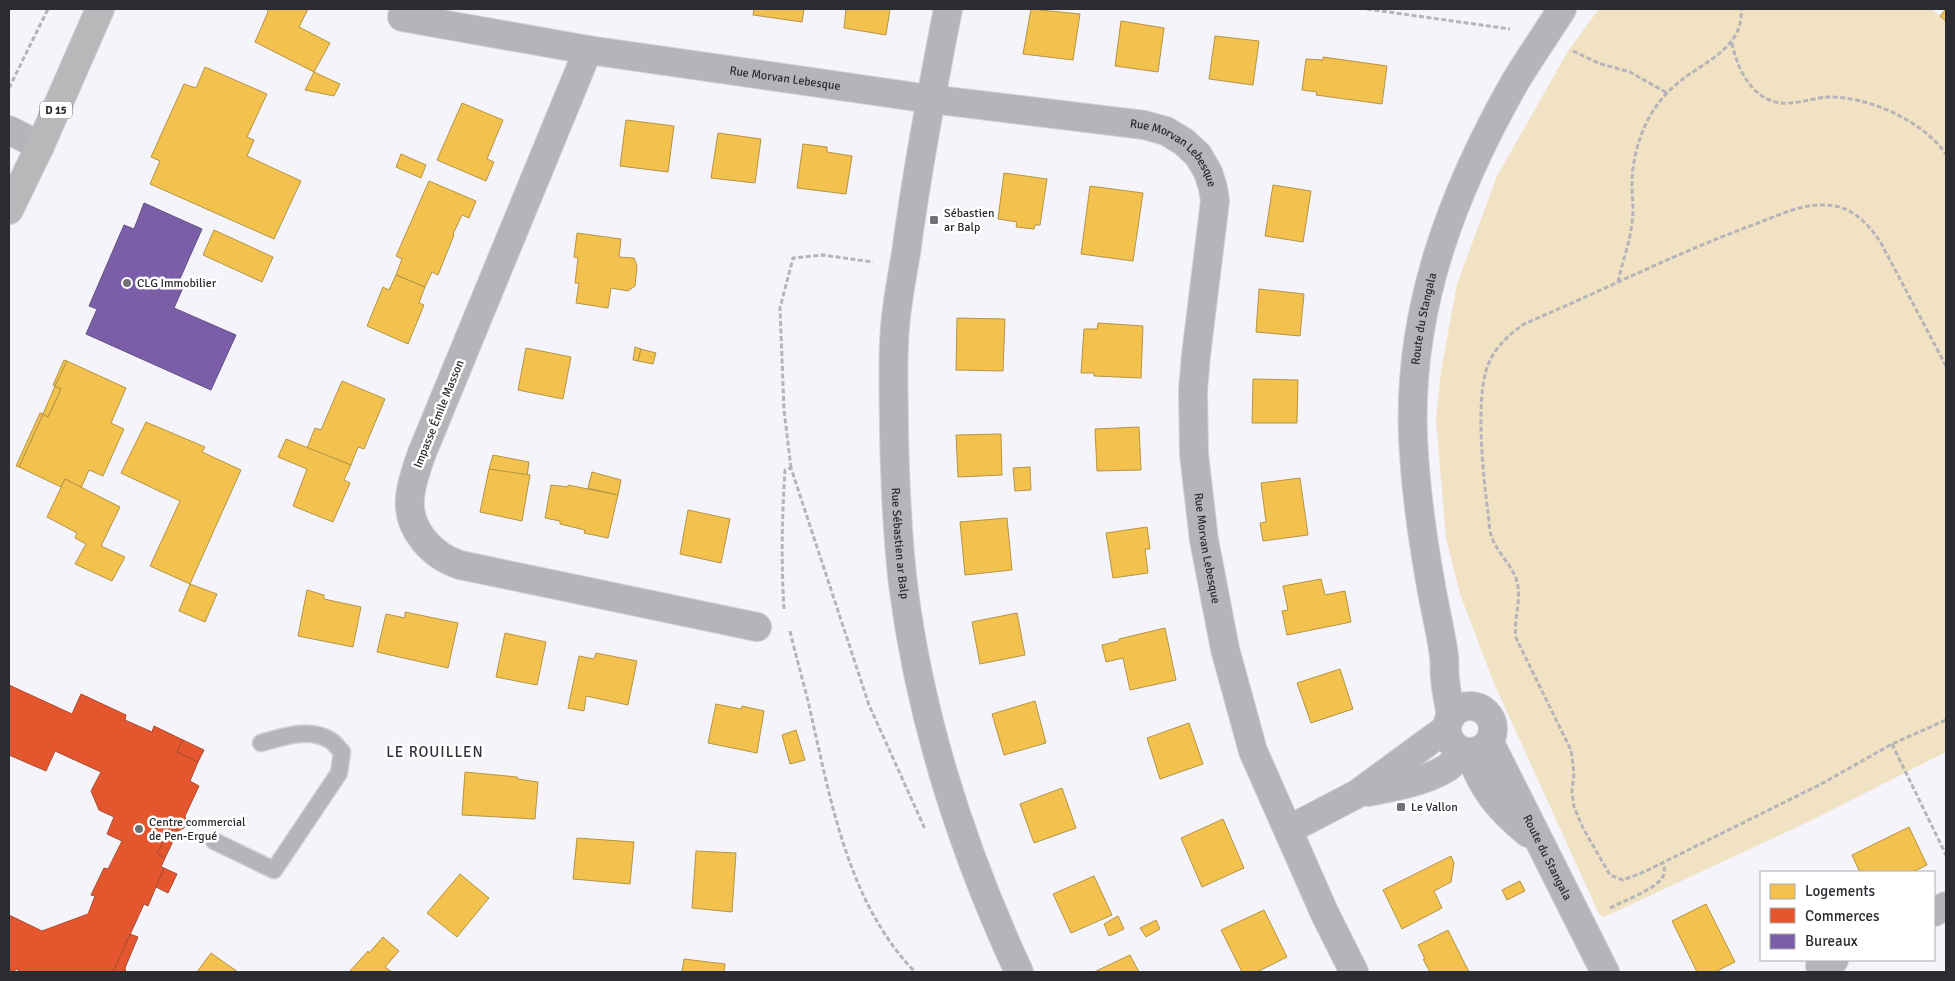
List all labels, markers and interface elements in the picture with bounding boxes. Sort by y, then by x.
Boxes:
street label: Rue Morvan Lebesque [729,63,842,94]
road number: D 15 [40,102,72,118]
street label: Rue Morvan Lebesque [1129,116,1220,189]
place label: Sébastien ar Balp [944,206,994,235]
marker: Sébastien ar Balp [928,214,940,226]
street label: Route du Stangala [1408,271,1440,366]
place label: CLG Immobilier [137,276,217,291]
marker: CLG Immobilier [121,277,133,289]
street label: Impasse Émile Masson [410,358,468,470]
street label: Rue Sébastien ar Balp [888,487,912,600]
street label: Rue Morvan Lebesque [1191,492,1224,605]
district label: LE ROUILLEN [386,743,484,761]
place label: Le Vallon [1411,800,1458,815]
marker: Le Vallon [1395,801,1407,813]
street label: Route du Stangala [1520,812,1575,903]
place label: Centre commercial de Pen-Ergué [149,815,246,844]
marker: Centre commercial de Pen-Ergué [133,823,145,835]
legend [1760,871,1935,961]
text: Logements [1805,882,1876,900]
text: Commerces [1805,907,1880,925]
text: Bureaux [1805,932,1858,950]

